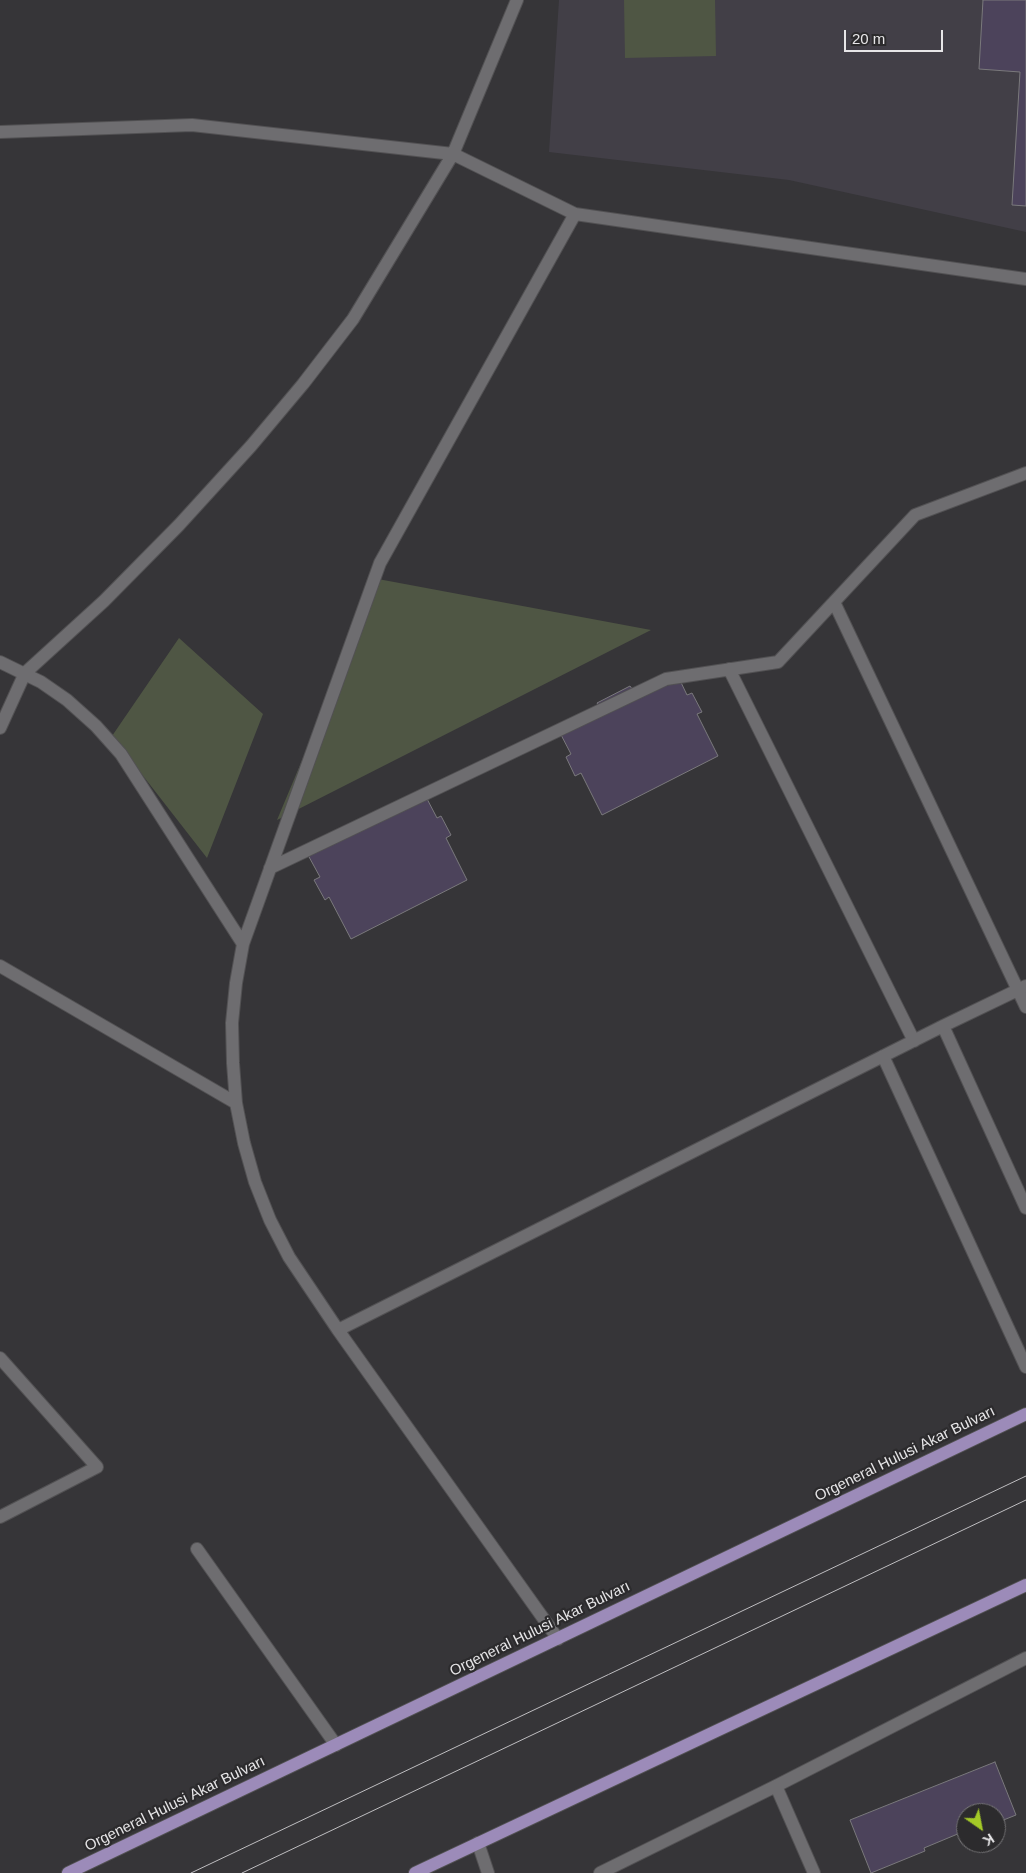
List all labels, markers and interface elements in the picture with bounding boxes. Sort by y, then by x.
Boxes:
scale bar [846,20,945,52]
text: 20 m [852,30,885,47]
street label: Orgeneral Hulusi Akar Bulvarı [812,1402,998,1506]
street label: Orgeneral Hulusi Akar Bulvarı [447,1577,633,1681]
street label: Orgeneral Hulusi Akar Bulvarı [82,1752,268,1856]
north arrow [956,1803,1006,1853]
text: K [980,1830,997,1849]

